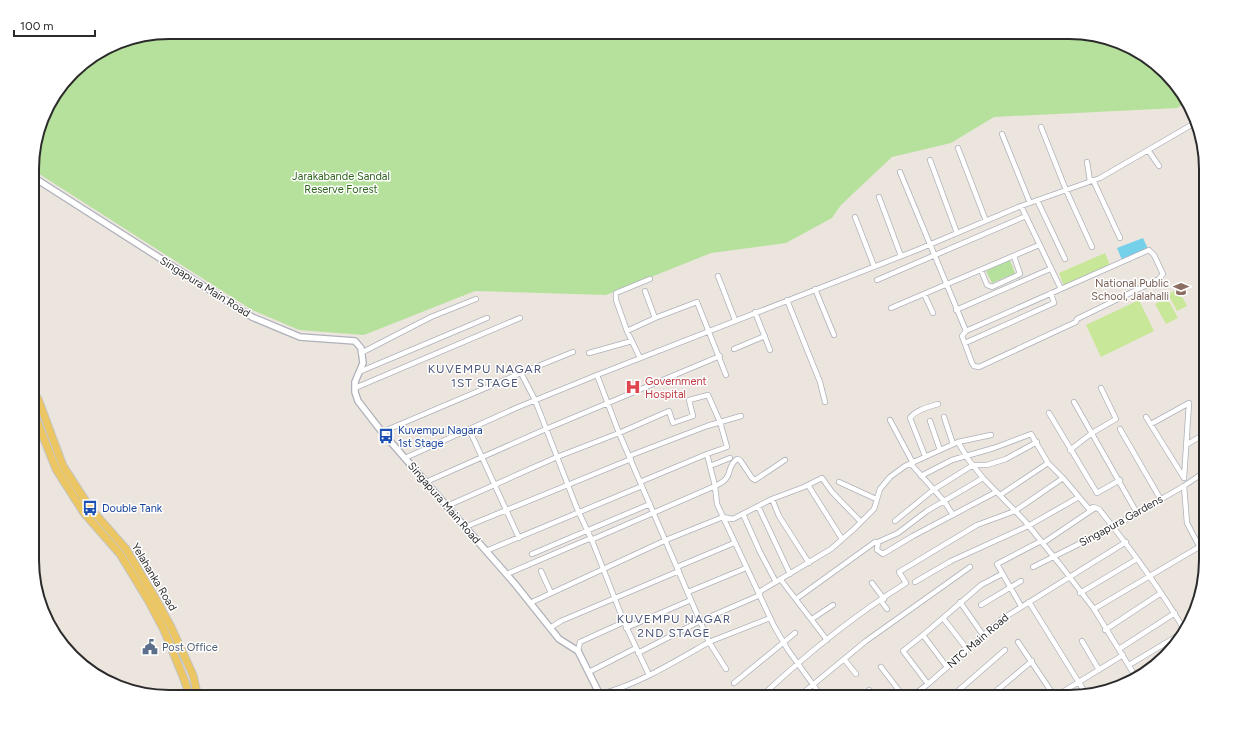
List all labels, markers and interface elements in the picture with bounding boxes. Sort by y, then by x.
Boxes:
scale bar [14,12,95,38]
text: 100 m [20,19,54,33]
park label: Jarakabande Sandal Reserve Forest [292,170,390,196]
street label: Singapura Main Road [158,254,252,320]
place label: National Public School, Jalahalli [1091,277,1169,303]
school or university icon: National Public School, Jalahalli [1172,280,1190,298]
district label: KUVEMPU NAGAR 1ST STAGE [428,362,542,390]
place label: Government Hospital [645,375,707,401]
hospital icon: Government Hospital [624,378,642,396]
place label: Kuvempu Nagara 1st Stage [398,424,483,450]
bus stop icon: Kuvempu Nagara 1st Stage [377,427,395,445]
street label: Singapura Main Road [405,460,483,546]
street label: Singapura Gardens [1077,493,1165,549]
bus stop icon: Double Tank [81,499,99,517]
place label: Double Tank [102,502,163,515]
street label: Yelahanka Road [129,541,179,613]
street label: NTC Main Road [945,611,1011,671]
district label: KUVEMPU NAGAR 2ND STAGE [617,612,731,640]
public building icon: Post Office [141,638,159,656]
place label: Post Office [162,641,218,654]

